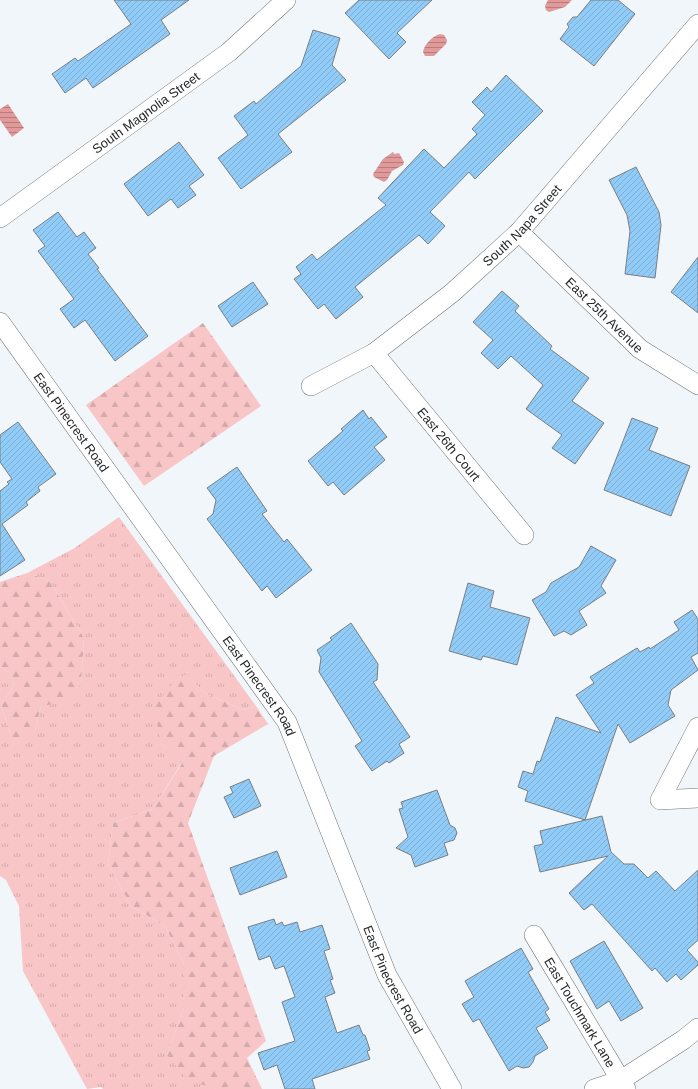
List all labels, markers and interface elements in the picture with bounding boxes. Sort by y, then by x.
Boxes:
street label: South Magnolia Street [89,68,203,156]
street label: South Napa Street [479,181,564,269]
street label: East 25th Avenue [563,274,646,355]
street label: East Pinecrest Road [31,369,112,474]
street label: East 26th Court [415,404,484,484]
street label: East Pinecrest Road [220,633,299,738]
street label: East Pinecrest Road [361,923,426,1036]
street label: East Touchmark Lane [542,955,619,1070]

